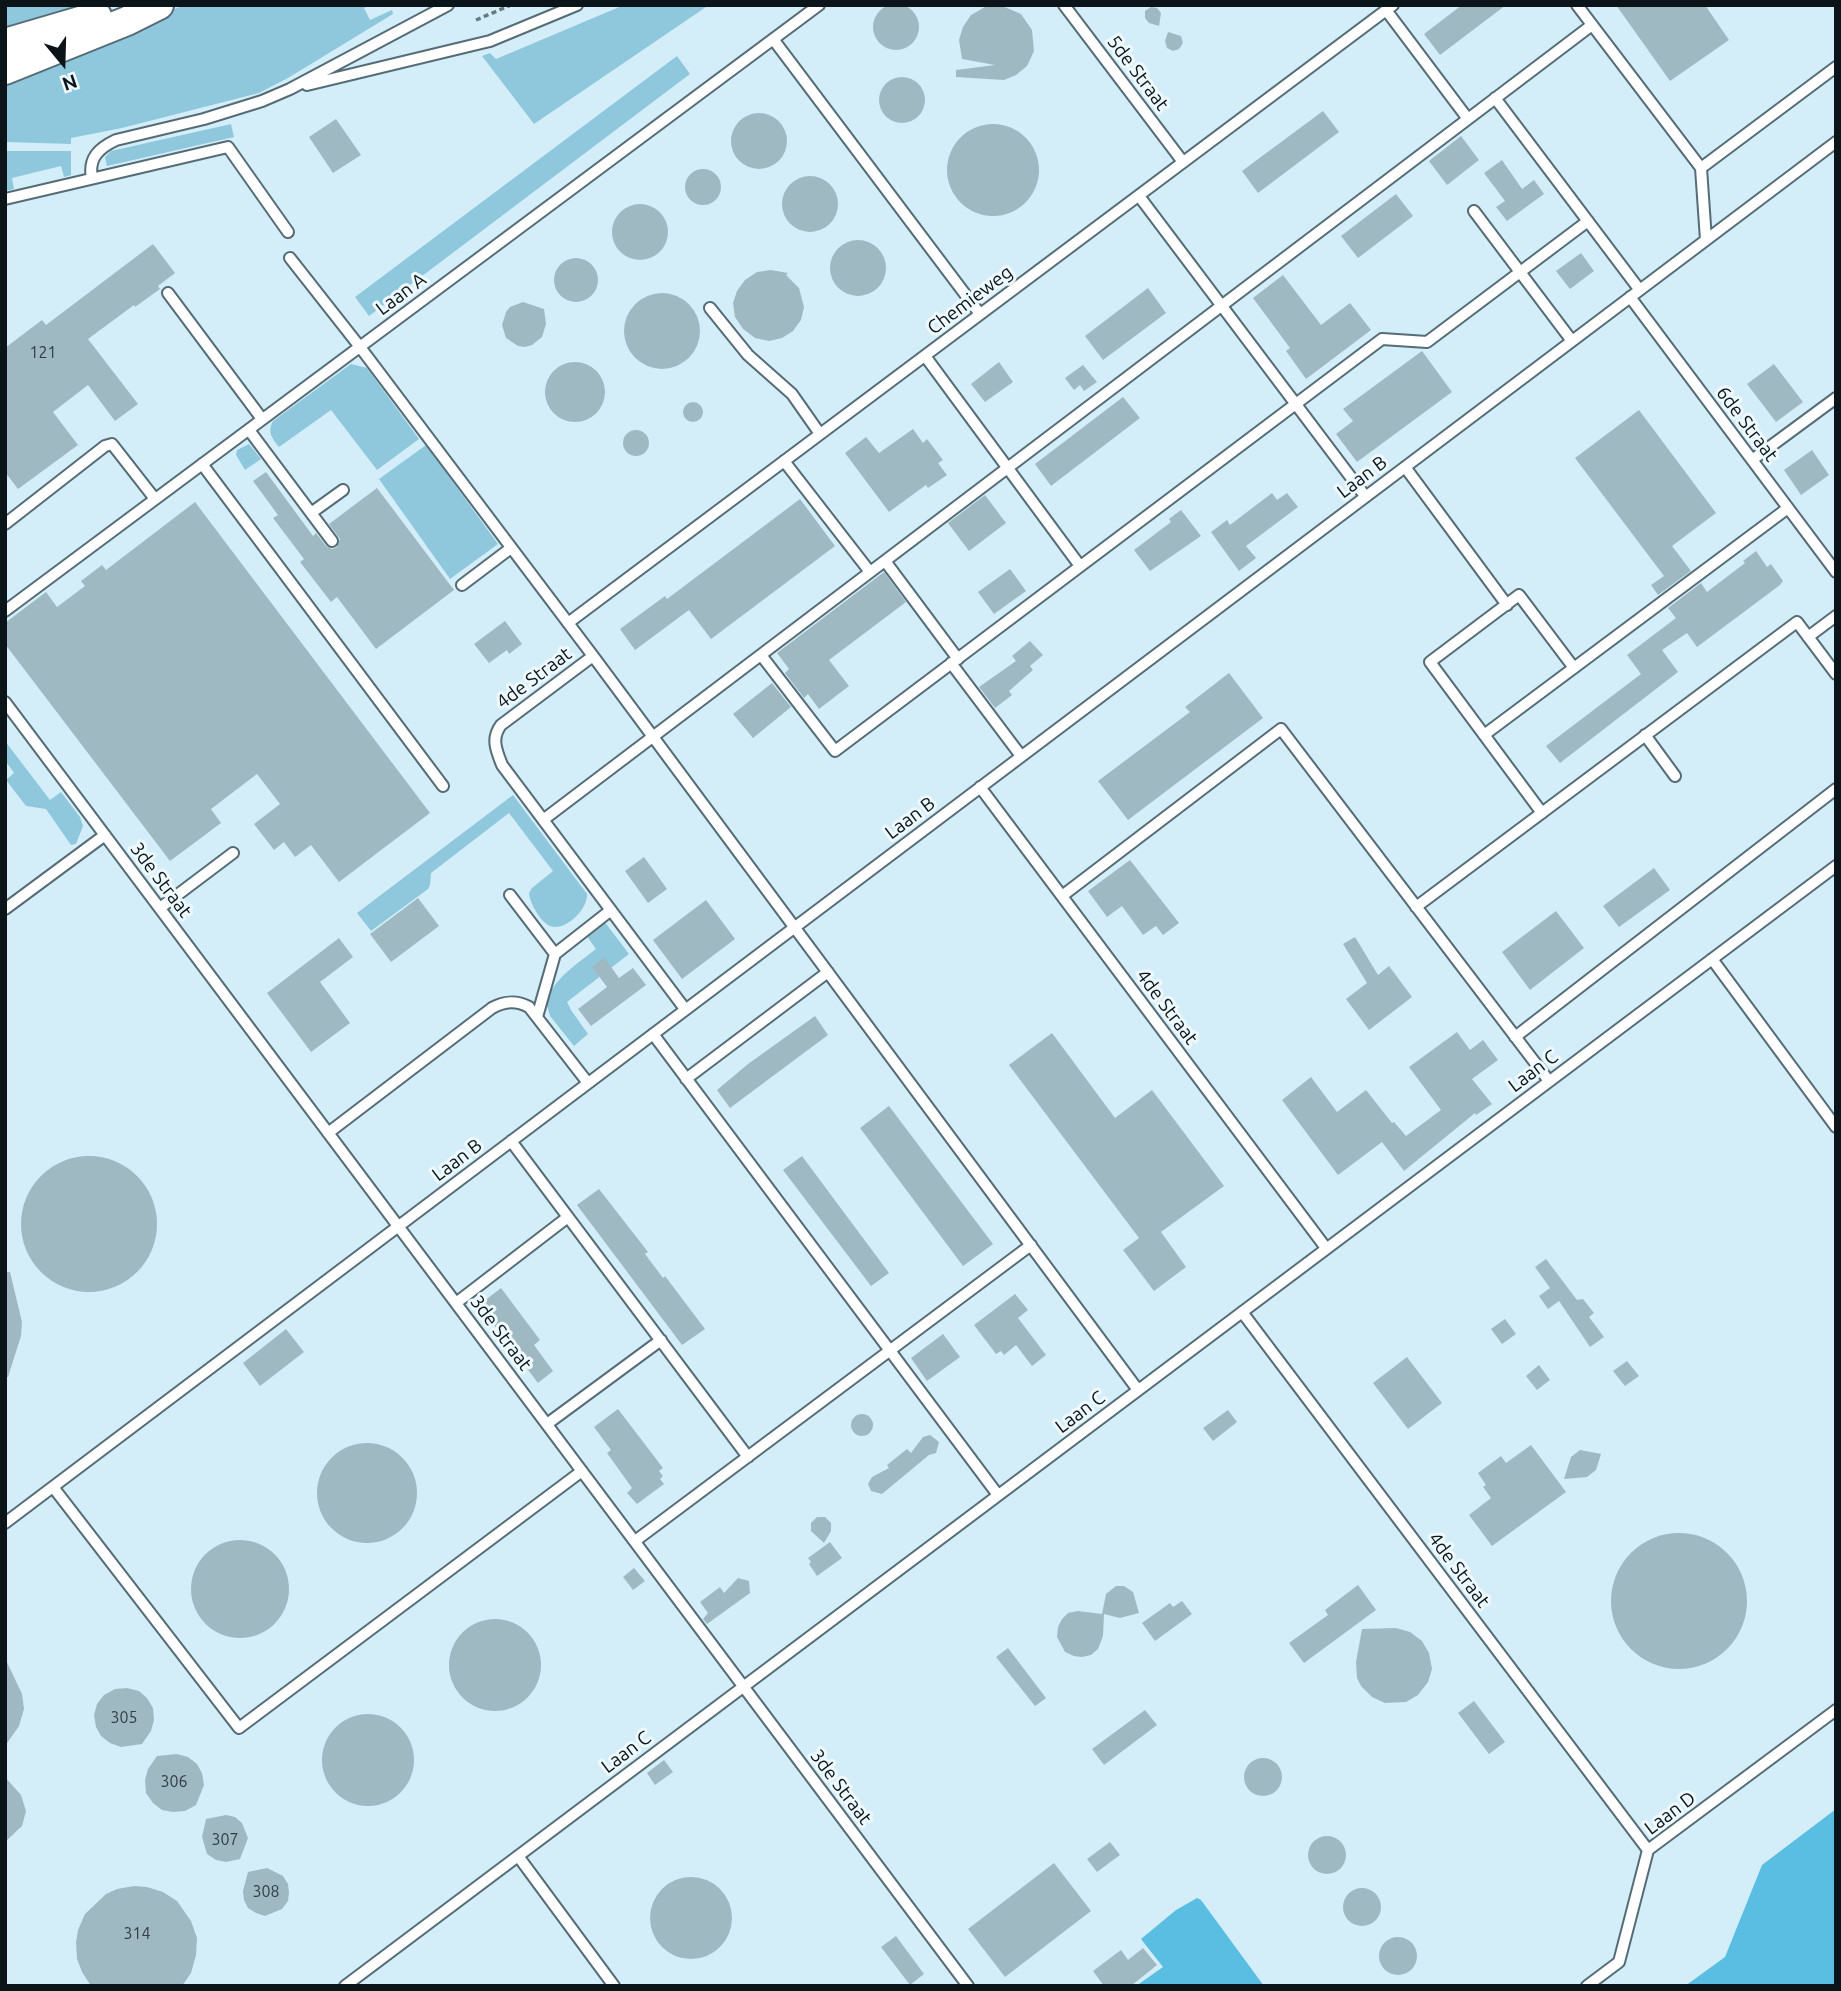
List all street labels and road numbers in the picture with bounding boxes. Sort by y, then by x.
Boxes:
street label: 5de Straat [1102,31,1174,115]
street label: Chemieweg [923,261,1017,339]
street label: Laan A [371,268,431,320]
street label: 6de Straat [1711,382,1783,466]
street label: Laan B [1333,451,1391,503]
street label: 4de Straat [492,642,576,714]
street label: Laan B [881,792,939,844]
street label: 3de Straat [125,838,197,922]
street label: 4de Straat [1131,965,1203,1049]
street label: Laan C [1504,1045,1562,1097]
street label: Laan B [428,1134,486,1186]
street label: 3de Straat [465,1291,537,1375]
street label: Laan C [1051,1386,1109,1438]
street label: 4de Straat [1423,1528,1495,1612]
street label: Laan C [597,1726,655,1778]
street label: 3de Straat [805,1745,877,1829]
street label: Laan D [1640,1786,1700,1840]

